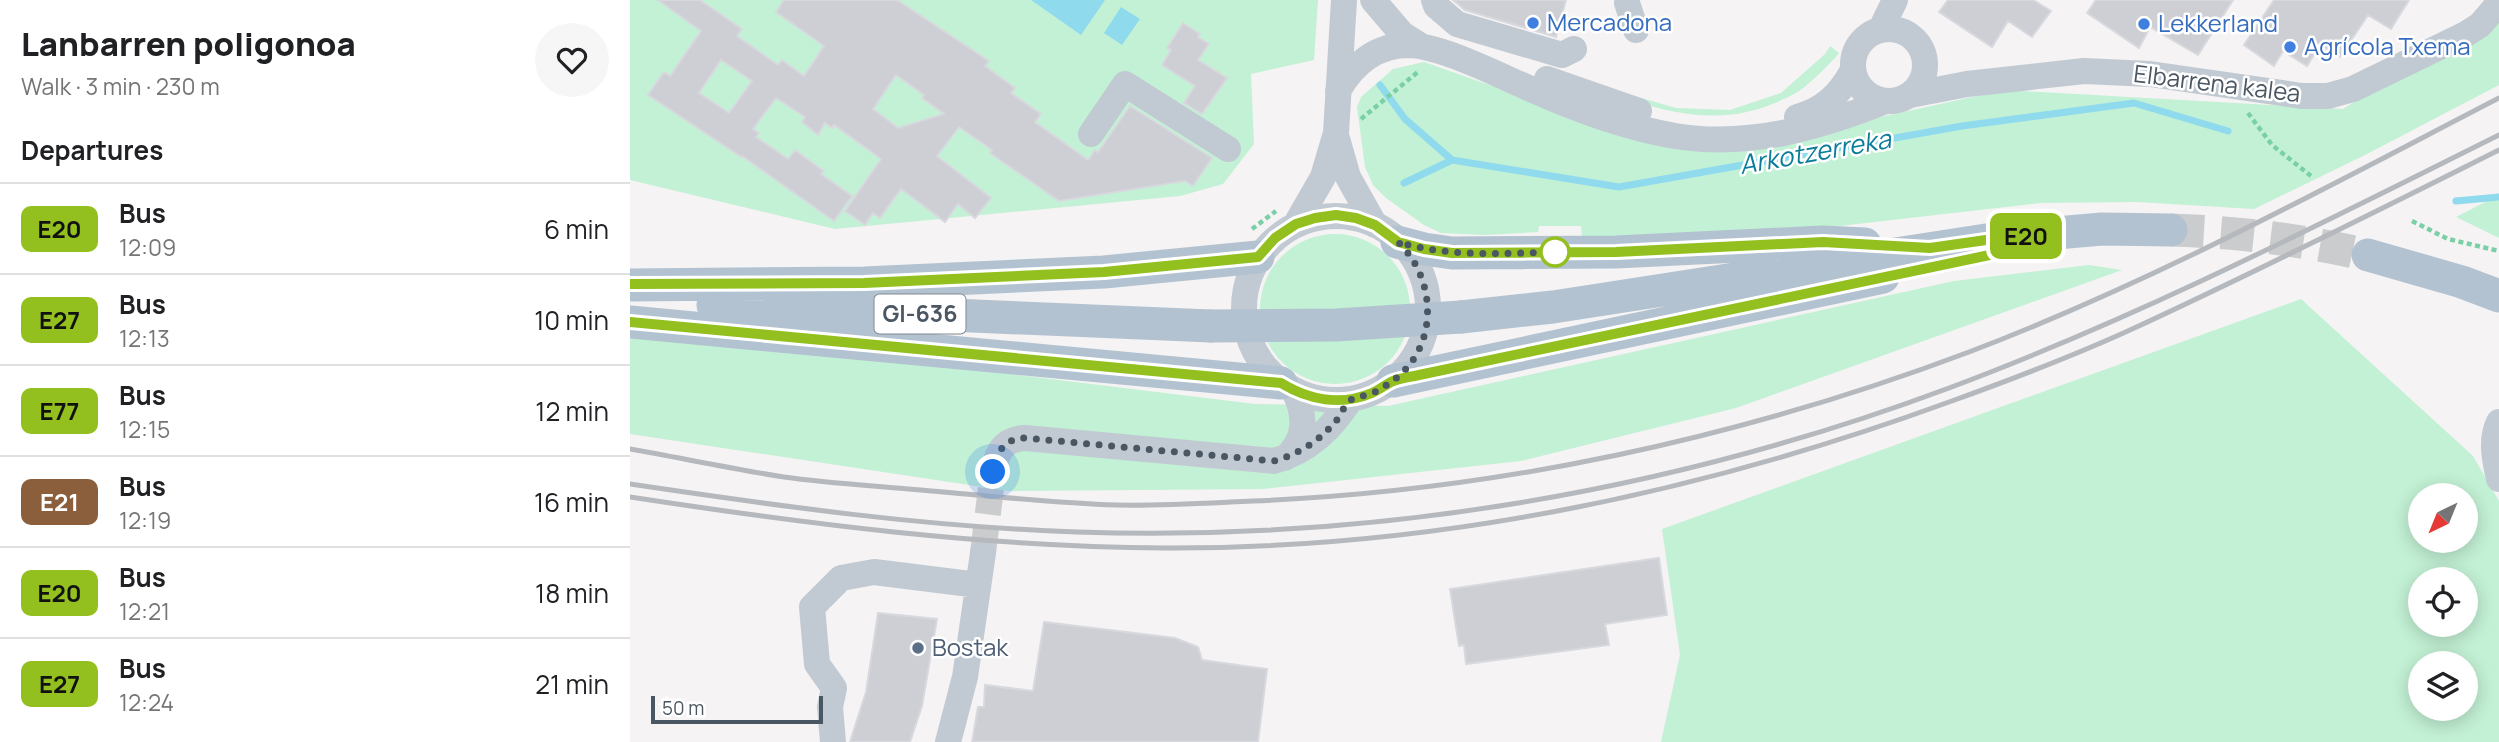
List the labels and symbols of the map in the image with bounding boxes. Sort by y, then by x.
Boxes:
place label: Mercadona [1547,5,1672,38]
place label: Lekkerland [2158,6,2278,39]
marker: Mercadona [1525,15,1541,31]
marker: Lekkerland [2136,16,2152,32]
place label: Agrícola Txema [2304,29,2471,62]
marker: Agrícola Txema [2282,39,2298,55]
street label: Elbarrena kalea [2132,56,2303,109]
water label: Arkotzerreka [1736,120,1895,182]
line badge: E20 [1986,213,2066,259]
unlabelled marker [1540,237,1570,267]
road number: GI-636 [874,294,966,334]
your location [975,454,1010,489]
north arrow [2408,483,2478,553]
place label: Bostak [932,630,1009,663]
marker: Bostak [910,640,926,656]
scale bar [651,693,822,725]

